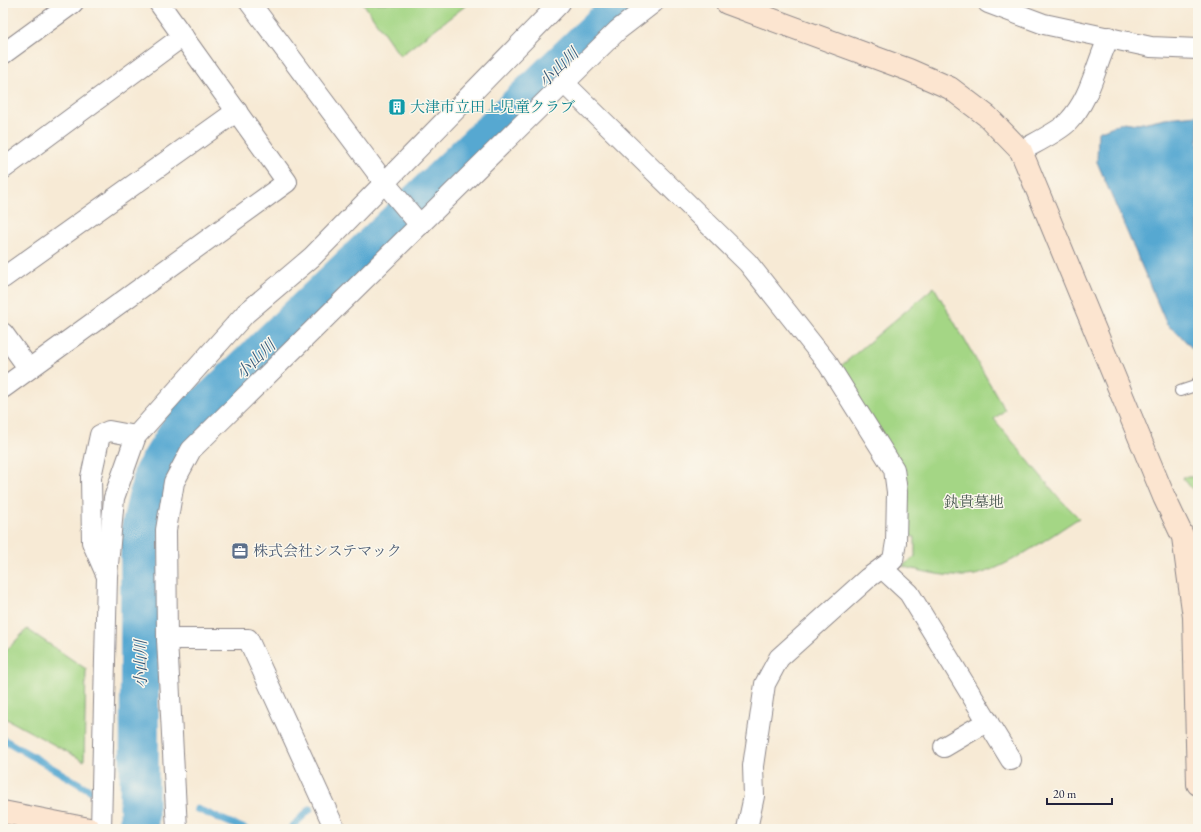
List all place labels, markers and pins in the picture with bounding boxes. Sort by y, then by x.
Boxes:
building icon: 大津市立田上児童クラブ [387,97,407,117]
place label: 大津市立田上児童クラブ [410,97,575,116]
office icon: 株式会社システマック [230,541,250,561]
place label: 株式会社システマック [253,541,402,560]

